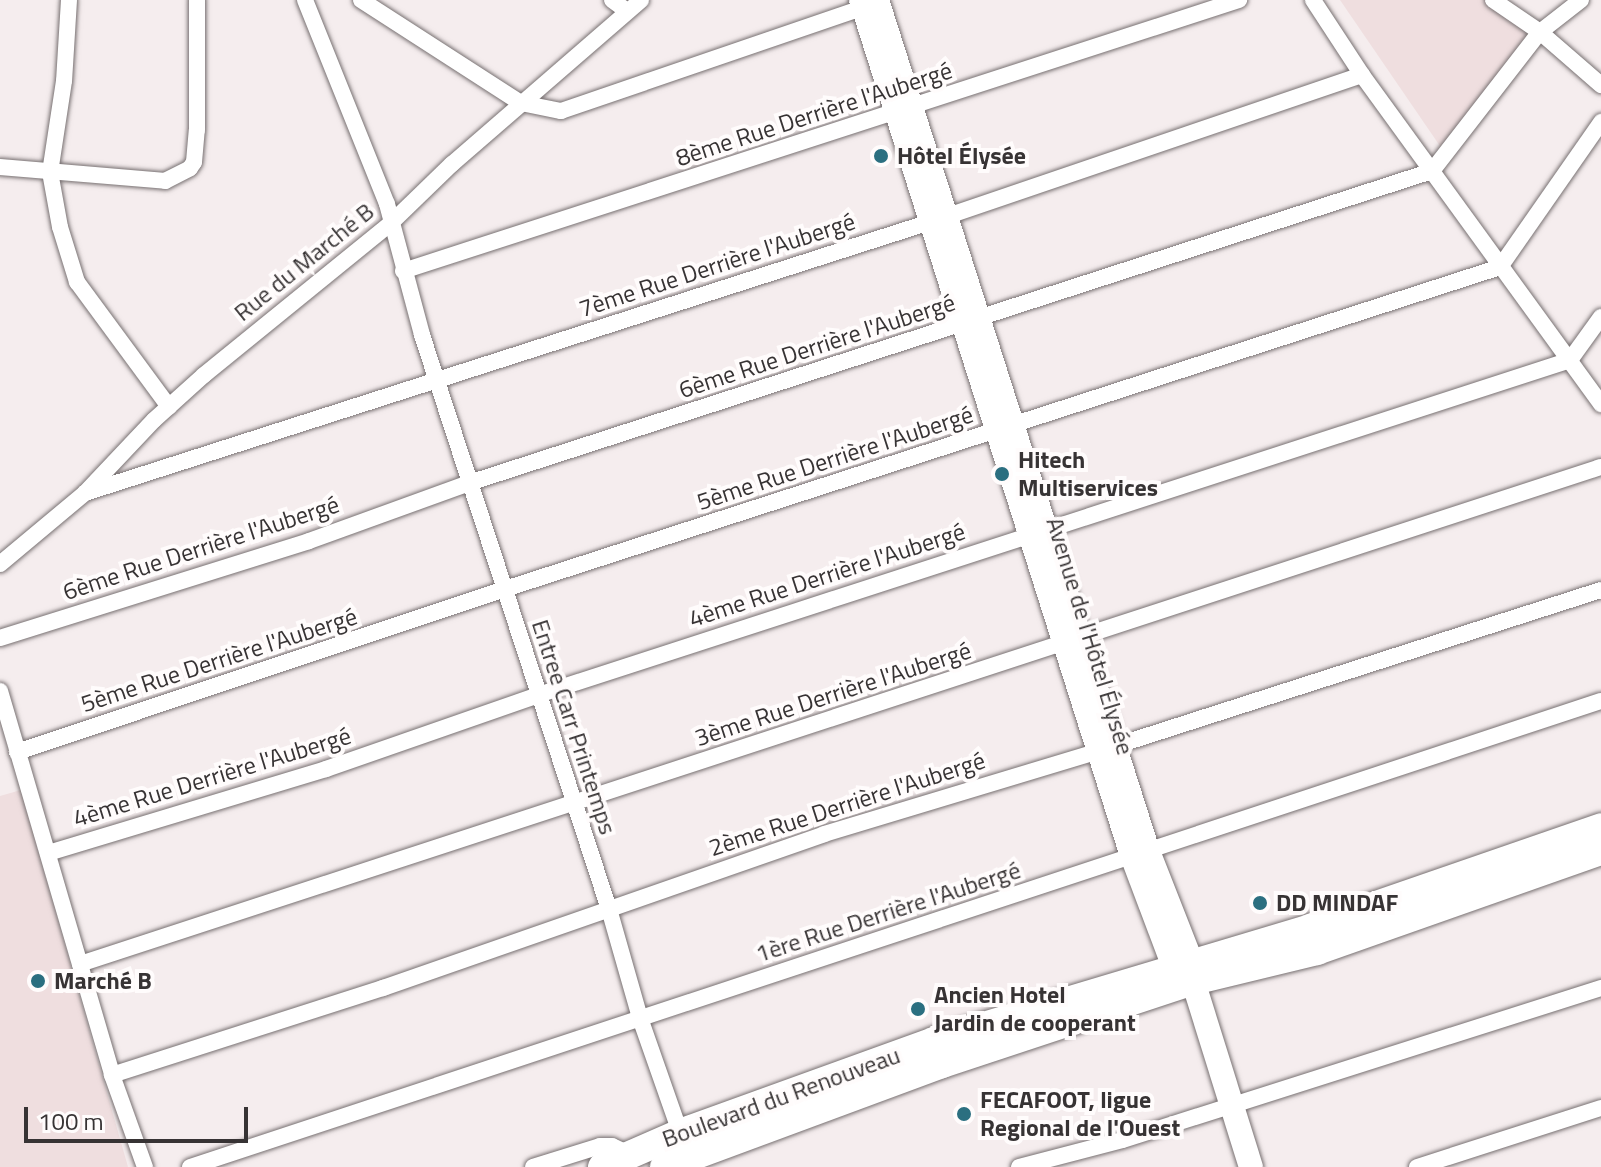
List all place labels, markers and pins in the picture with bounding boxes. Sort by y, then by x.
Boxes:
place label: Hôtel Élysée [897,142,1026,170]
marker: Hôtel Élysée [872,147,890,165]
place label: Hitech Multiservices [1018,446,1158,502]
marker: Hitech Multiservices [993,465,1011,483]
place label: DD MINDAF [1276,889,1398,917]
marker: DD MINDAF [1251,894,1269,912]
place label: Marché B [54,967,152,995]
marker: Marché B [29,972,47,990]
place label: Ancien Hotel Jardin de cooperant [934,981,1136,1037]
marker: Ancien Hotel Jardin de cooperant [909,1000,927,1018]
place label: FECAFOOT, ligue Regional de l'Ouest [980,1086,1180,1142]
marker: FECAFOOT, ligue Regional de l'Ouest [955,1105,973,1123]

